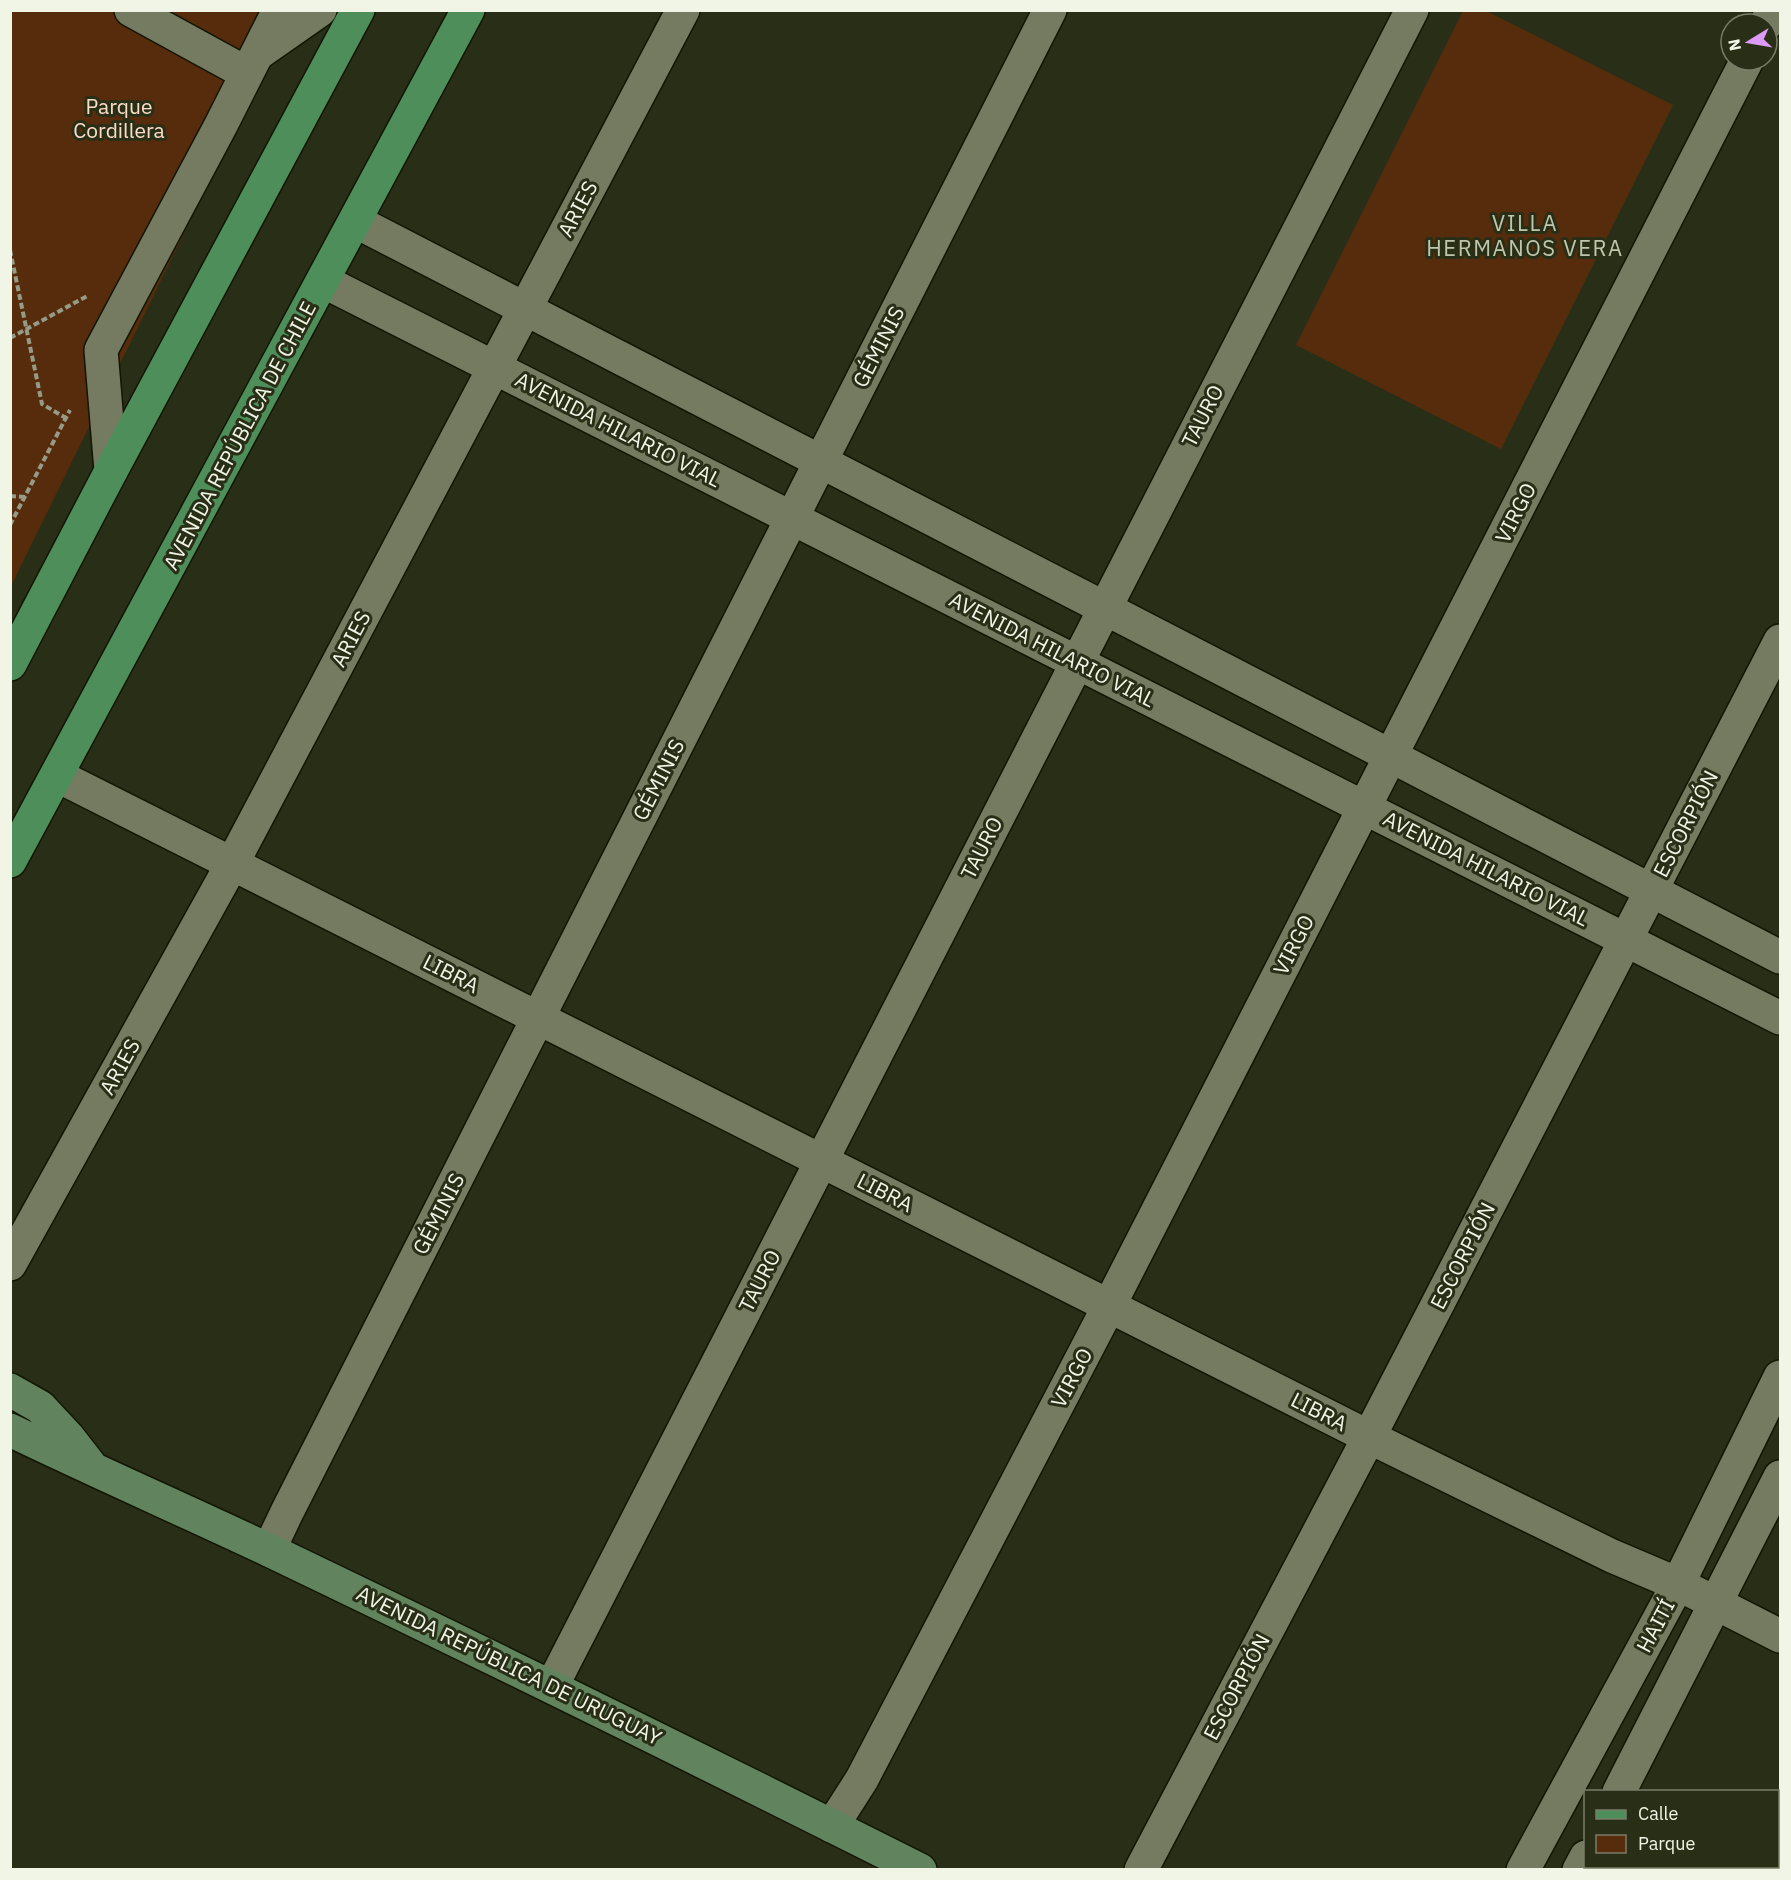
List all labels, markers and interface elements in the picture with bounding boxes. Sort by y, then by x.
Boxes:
north arrow [1719,12,1779,72]
text: N [1723,37,1745,52]
park label: Parque Cordillera [73,92,165,144]
street label: ARIES [551,176,604,241]
district label: VILLA HERMANOS VERA [1426,208,1624,262]
street label: AVENIDA REPÚBLICA DE CHILE [156,296,322,575]
street label: GÉMINIS [846,301,911,392]
street label: AVENIDA HILARIO VIAL [511,365,726,493]
street label: TAURO [1175,380,1230,451]
street label: VIRGO [1488,478,1542,547]
street label: AVENIDA HILARIO VIAL [945,585,1160,713]
street label: ARIES [324,606,377,671]
street label: GÉMINIS [626,734,691,825]
street label: ESCORPIÓN [1646,765,1724,882]
street label: AVENIDA HILARIO VIAL [1379,804,1594,932]
street label: TAURO [954,812,1009,883]
street label: VIRGO [1266,910,1320,979]
street label: LIBRA [419,947,484,999]
street label: ARIES [92,1034,146,1099]
street label: LIBRA [853,1166,918,1218]
street label: GÉMINIS [406,1168,471,1259]
street label: ESCORPIÓN [1423,1197,1501,1314]
street label: TAURO [732,1245,787,1316]
street label: VIRGO [1044,1343,1098,1412]
street label: LIBRA [1287,1385,1352,1437]
street label: AVENIDA REPÚBLICA DE URUGUAY [352,1579,667,1752]
street label: HAITÍ [1629,1594,1681,1657]
street label: ESCORPIÓN [1196,1629,1276,1744]
legend [1584,1790,1779,1868]
text: Calle [1638,1802,1678,1825]
text: Parque [1638,1832,1696,1855]

